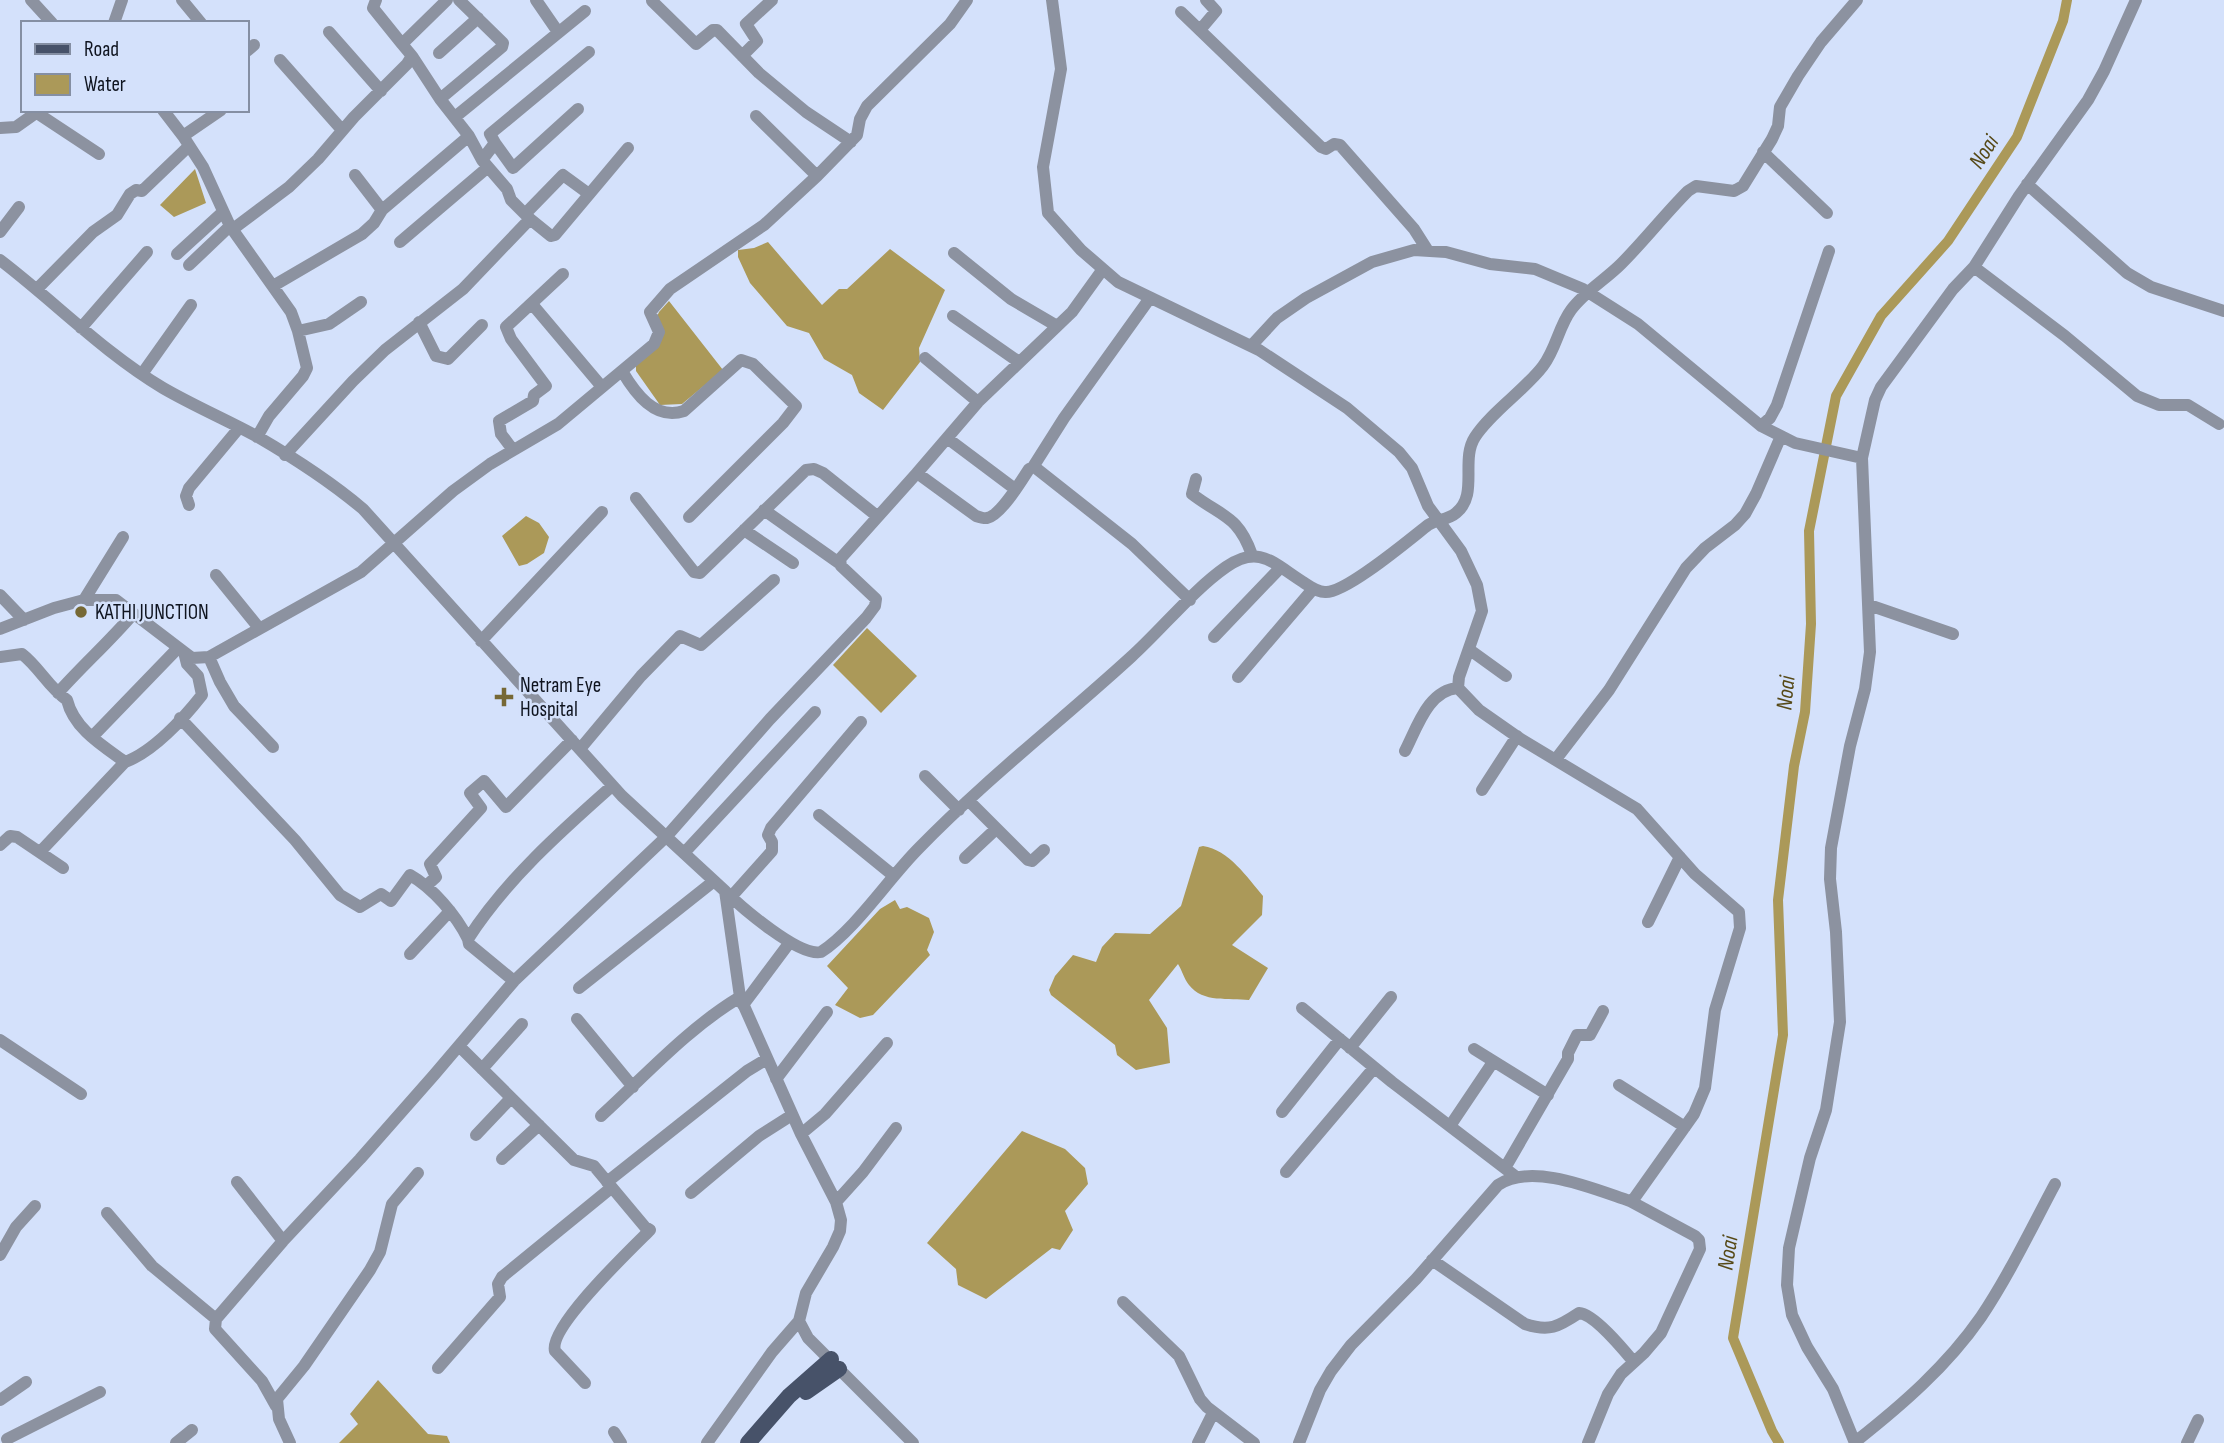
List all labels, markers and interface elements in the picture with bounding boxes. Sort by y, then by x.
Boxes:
legend [21,21,248,112]
text: Road [84,37,119,62]
text: Water [84,72,126,97]
water label: Noai [1963,129,2006,174]
place label: KATHI JUNCTION [95,600,209,625]
marker: KATHI JUNCTION [73,604,89,620]
place label: Netram Eye Hospital [520,673,601,722]
water label: Noai [1770,674,1802,712]
marker: Netram Eye Hospital [494,687,514,707]
water label: Noai [1711,1233,1745,1272]

